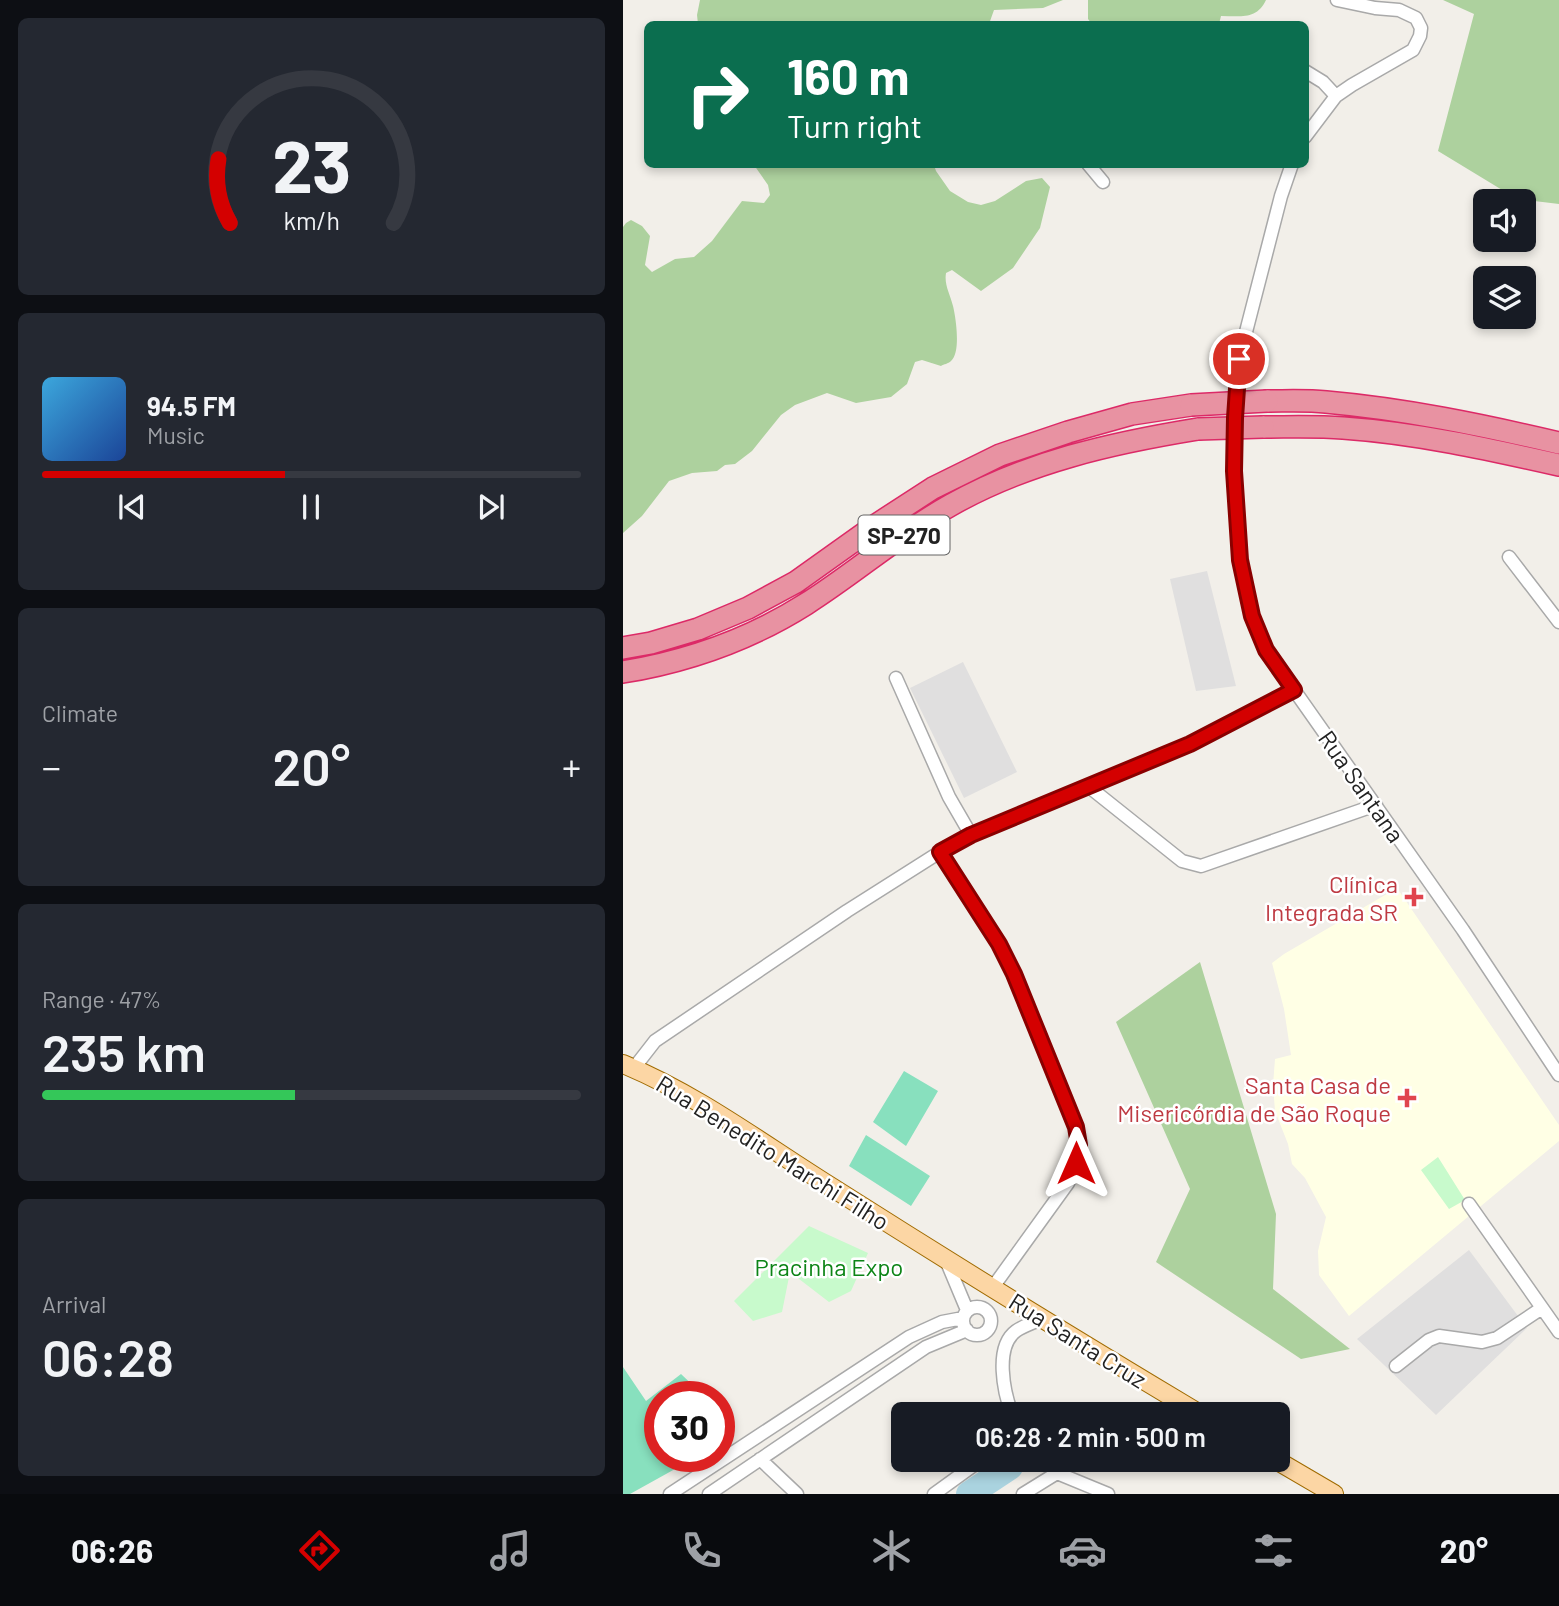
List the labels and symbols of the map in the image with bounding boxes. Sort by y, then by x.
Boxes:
pin [1209,329,1269,389]
road number: SP-270 [859,516,949,554]
street label: Rua Santana [1313,724,1411,848]
place label: Clínica Integrada SR [1265,869,1398,926]
marker: Clínica Integrada SR [1404,887,1424,907]
street label: Rua Benedito Marchi Filho [651,1068,895,1236]
place label: Santa Casa de Misericórdia de São Roque [1117,1070,1391,1127]
marker: Santa Casa de Misericórdia de São Roque [1397,1088,1417,1108]
position arrow [1039,1126,1113,1200]
park label: Pracinha Expo [755,1252,903,1281]
street label: Rua Santa Cruz [1004,1286,1152,1394]
speed limit sign: 30 [644,1381,735,1472]

